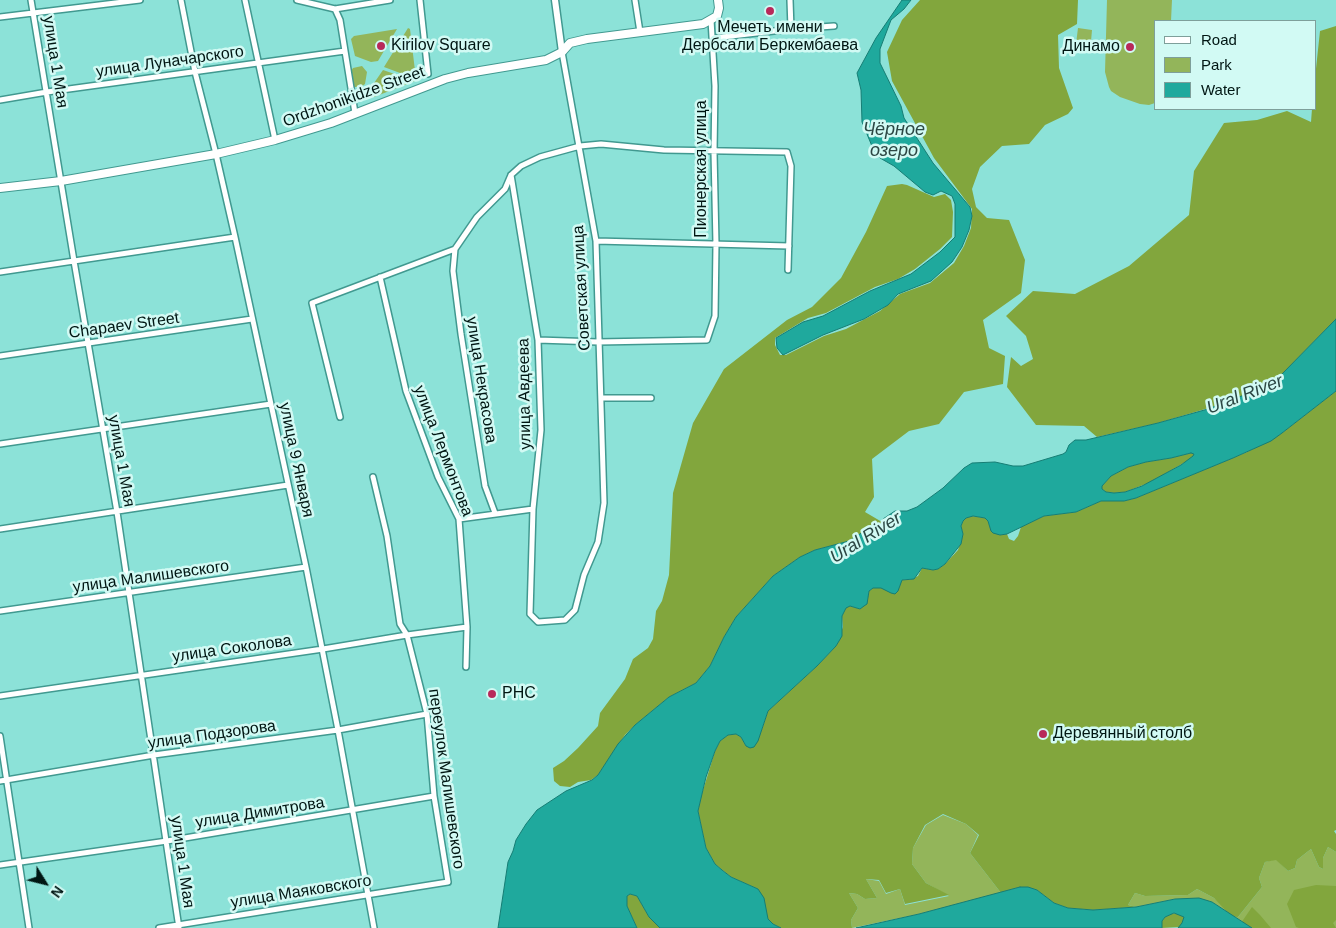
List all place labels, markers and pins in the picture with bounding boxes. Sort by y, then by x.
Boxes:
marker: Мечеть имени Дербсали Беркембаева [764,5,776,17]
place label: Мечеть имени Дербсали Беркембаева [682,18,858,56]
place label: Kirilov Square [391,36,491,56]
place label: Динамо [1063,37,1120,57]
marker: Kirilov Square [375,40,387,52]
marker: Динамо [1124,41,1136,53]
place label: РНС [502,684,536,704]
marker: РНС [486,688,498,700]
place label: Деревянный столб [1053,724,1192,744]
marker: Деревянный столб [1037,728,1049,740]

